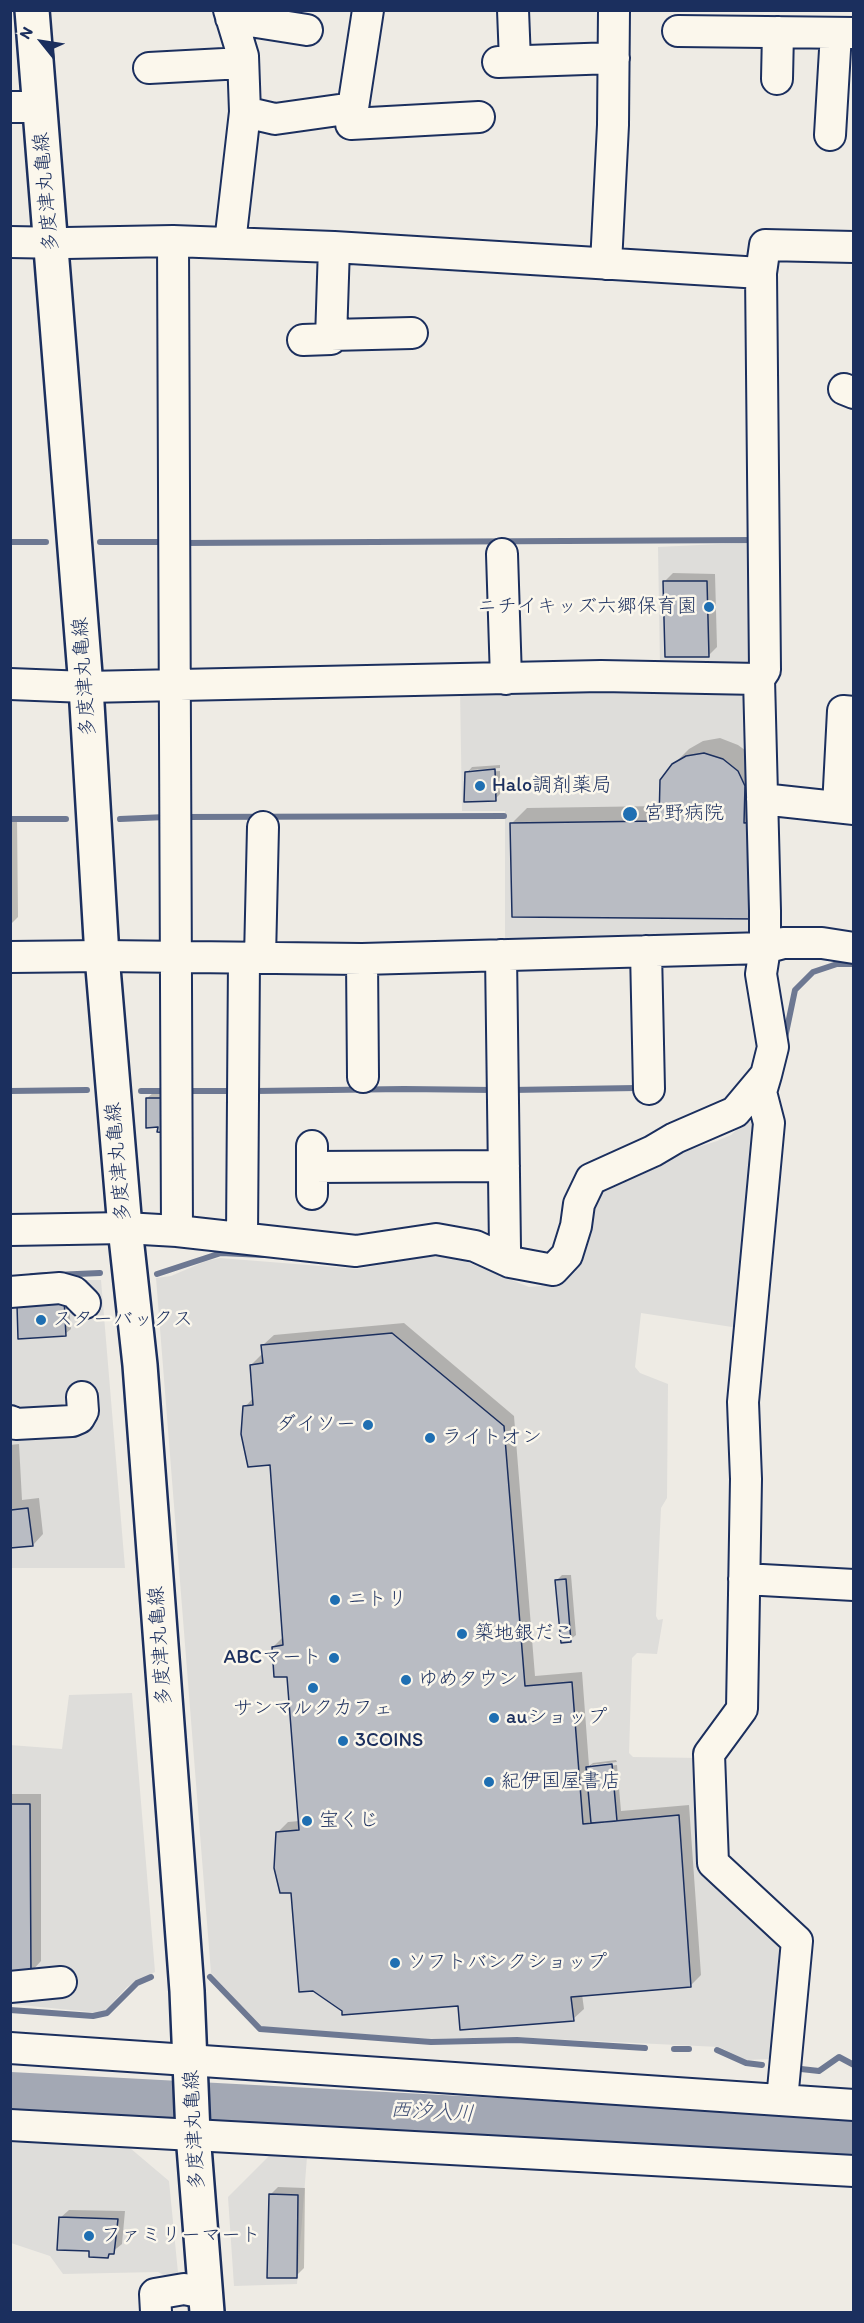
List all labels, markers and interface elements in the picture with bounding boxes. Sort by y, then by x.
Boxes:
north arrow [12,12,72,72]
text: N [15,23,37,42]
street label: 多度津丸亀線 [30,131,64,253]
place label: ニチイキッズ六郷保育園 [477,595,697,619]
marker: ニチイキッズ六郷保育園 [702,600,716,614]
street label: 多度津丸亀線 [69,616,101,738]
place label: Halo調剤薬局 [492,774,612,798]
marker: Halo調剤薬局 [473,779,487,793]
place label: 宮野病院 [644,802,724,826]
marker: 宮野病院 [621,805,639,823]
street label: 多度津丸亀線 [102,1101,136,1223]
place label: スターバックス [53,1308,193,1332]
marker: スターバックス [34,1313,48,1327]
place label: ダイソー [276,1413,356,1437]
marker: ダイソー [361,1418,375,1432]
place label: ライトオン [442,1426,542,1450]
marker: ライトオン [423,1431,437,1445]
street label: 多度津丸亀線 [145,1585,177,1707]
place label: ニトリ [347,1588,407,1612]
marker: ニトリ [328,1593,342,1607]
place label: 築地銀だこ [474,1622,574,1646]
marker: 築地銀だこ [455,1627,469,1641]
place label: ABCマート [223,1646,322,1670]
marker: ABCマート [327,1651,341,1665]
place label: ゆめタウン [418,1668,518,1692]
marker: ゆめタウン [399,1673,413,1687]
marker: サンマルクカフェ [306,1681,320,1695]
place label: サンマルクカフェ [233,1697,393,1721]
place label: auショップ [506,1706,607,1730]
marker: auショップ [487,1711,501,1725]
place label: 3COINS [355,1729,423,1753]
marker: 3COINS [336,1734,350,1748]
place label: 紀伊国屋書店 [501,1770,621,1794]
marker: 紀伊国屋書店 [482,1775,496,1789]
place label: 宝くじ [319,1809,379,1833]
marker: 宝くじ [300,1814,314,1828]
place label: ソフトバンクショップ [407,1951,607,1975]
marker: ソフトバンクショップ [388,1956,402,1970]
street label: 多度津丸亀線 [180,2069,210,2191]
water label: 西汐入川 [389,2098,475,2128]
place label: ファミリーマート [101,2224,261,2248]
marker: ファミリーマート [82,2229,96,2243]

